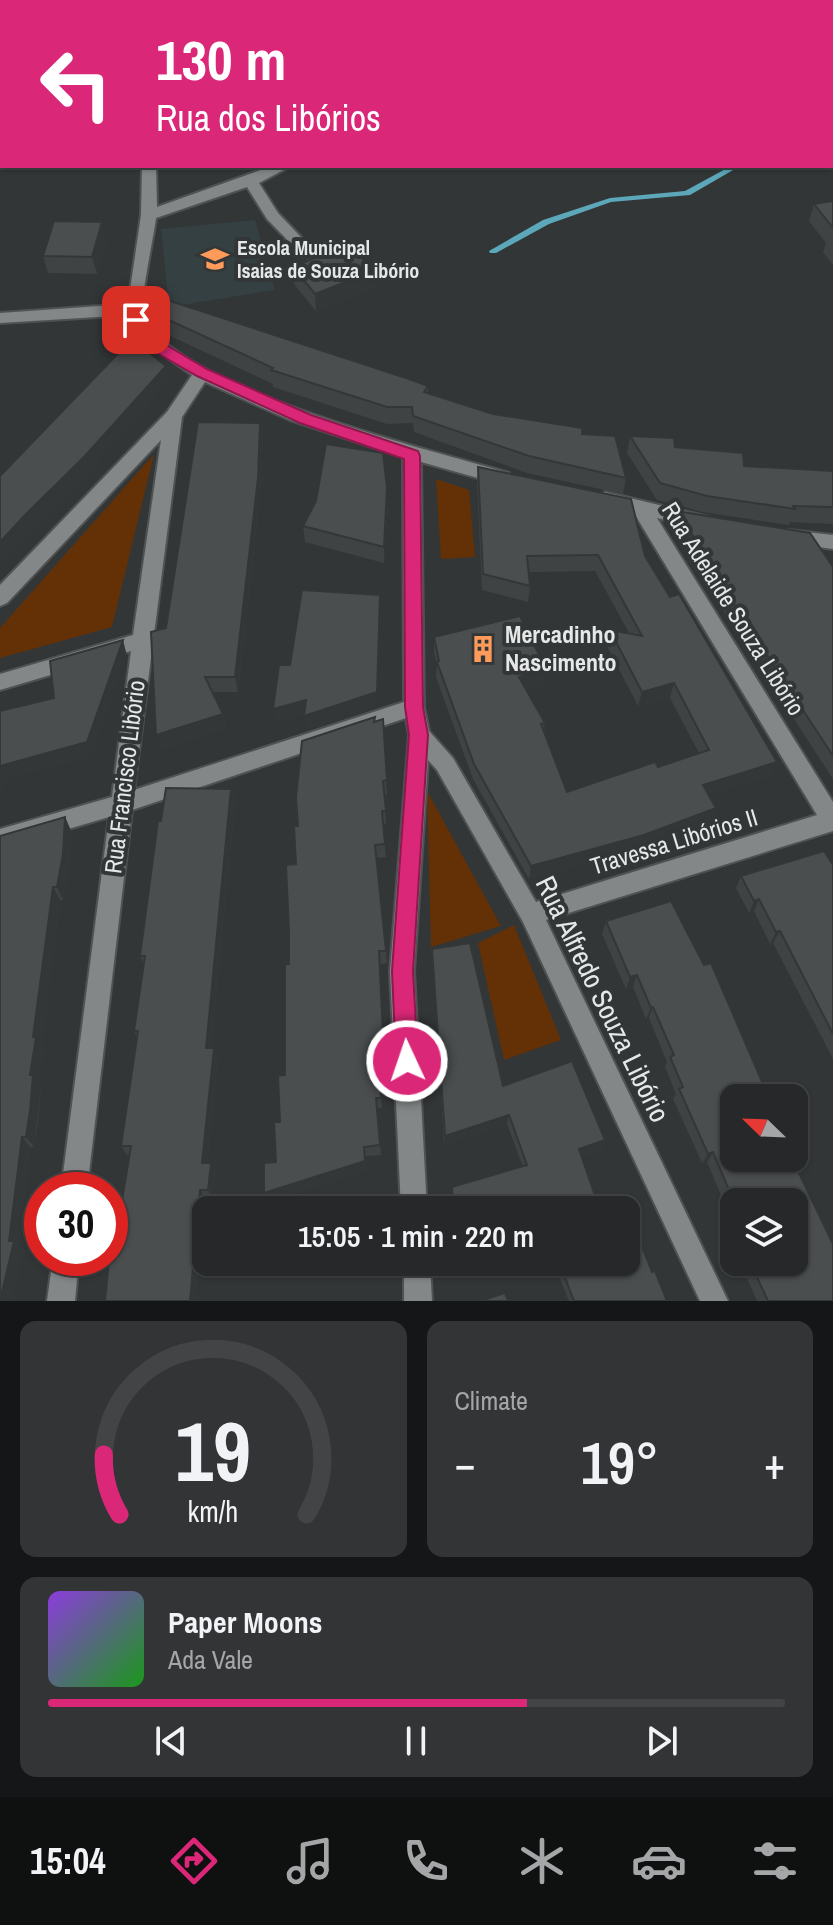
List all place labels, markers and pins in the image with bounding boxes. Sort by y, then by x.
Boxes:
place label: Escola Municipal Isaias de Souza Libório [237,234,419,284]
school or university icon: Escola Municipal Isaias de Souza Libório [200,244,230,274]
pin [102,286,170,354]
place label: Mercadinho Nascimento [505,618,617,678]
building icon: Mercadinho Nascimento [468,634,498,664]

